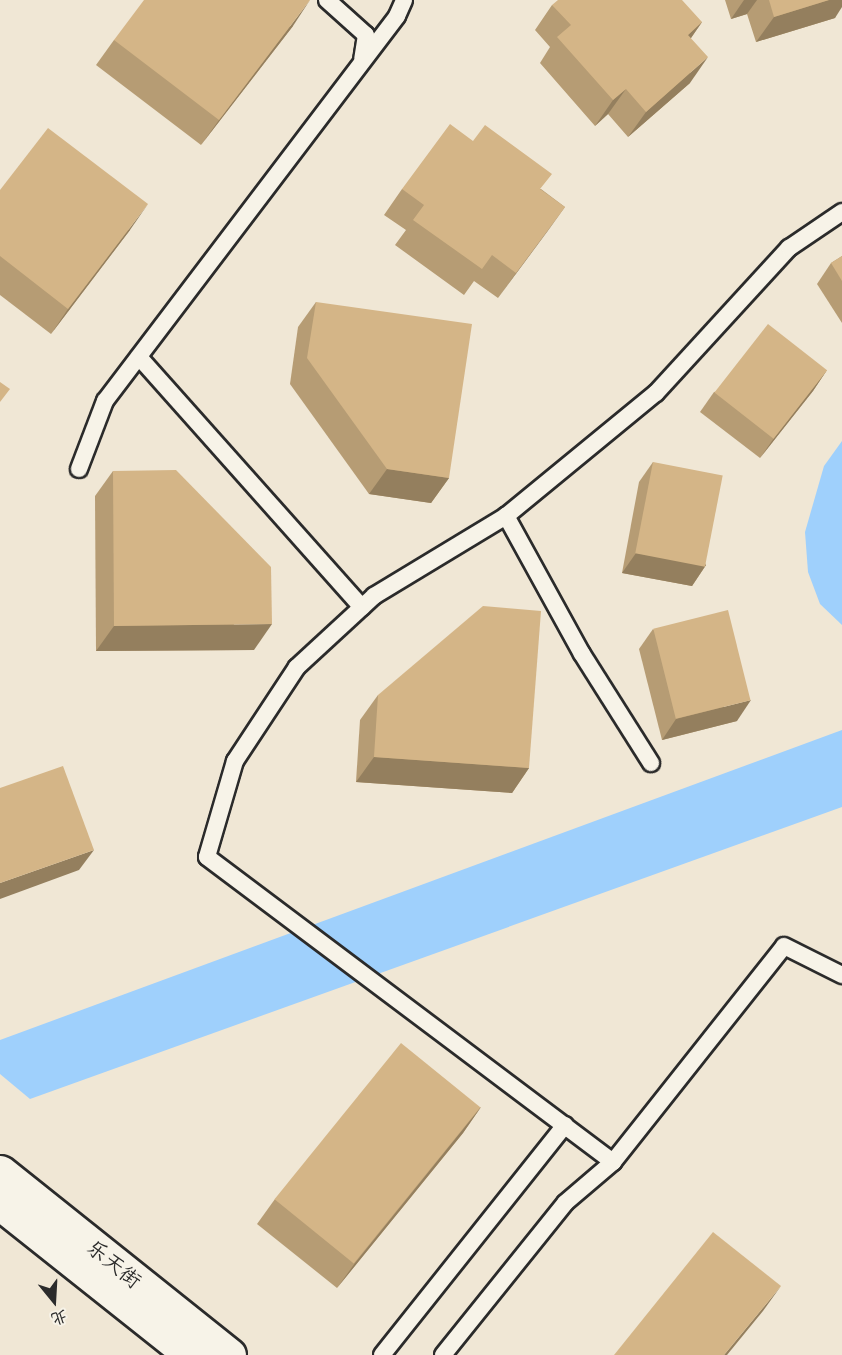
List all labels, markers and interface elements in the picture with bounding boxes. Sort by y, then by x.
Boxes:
street label: 乐天街 [82,1234,146,1294]
north arrow [24,1271,84,1331]
text: 北 [49,1306,70,1330]

